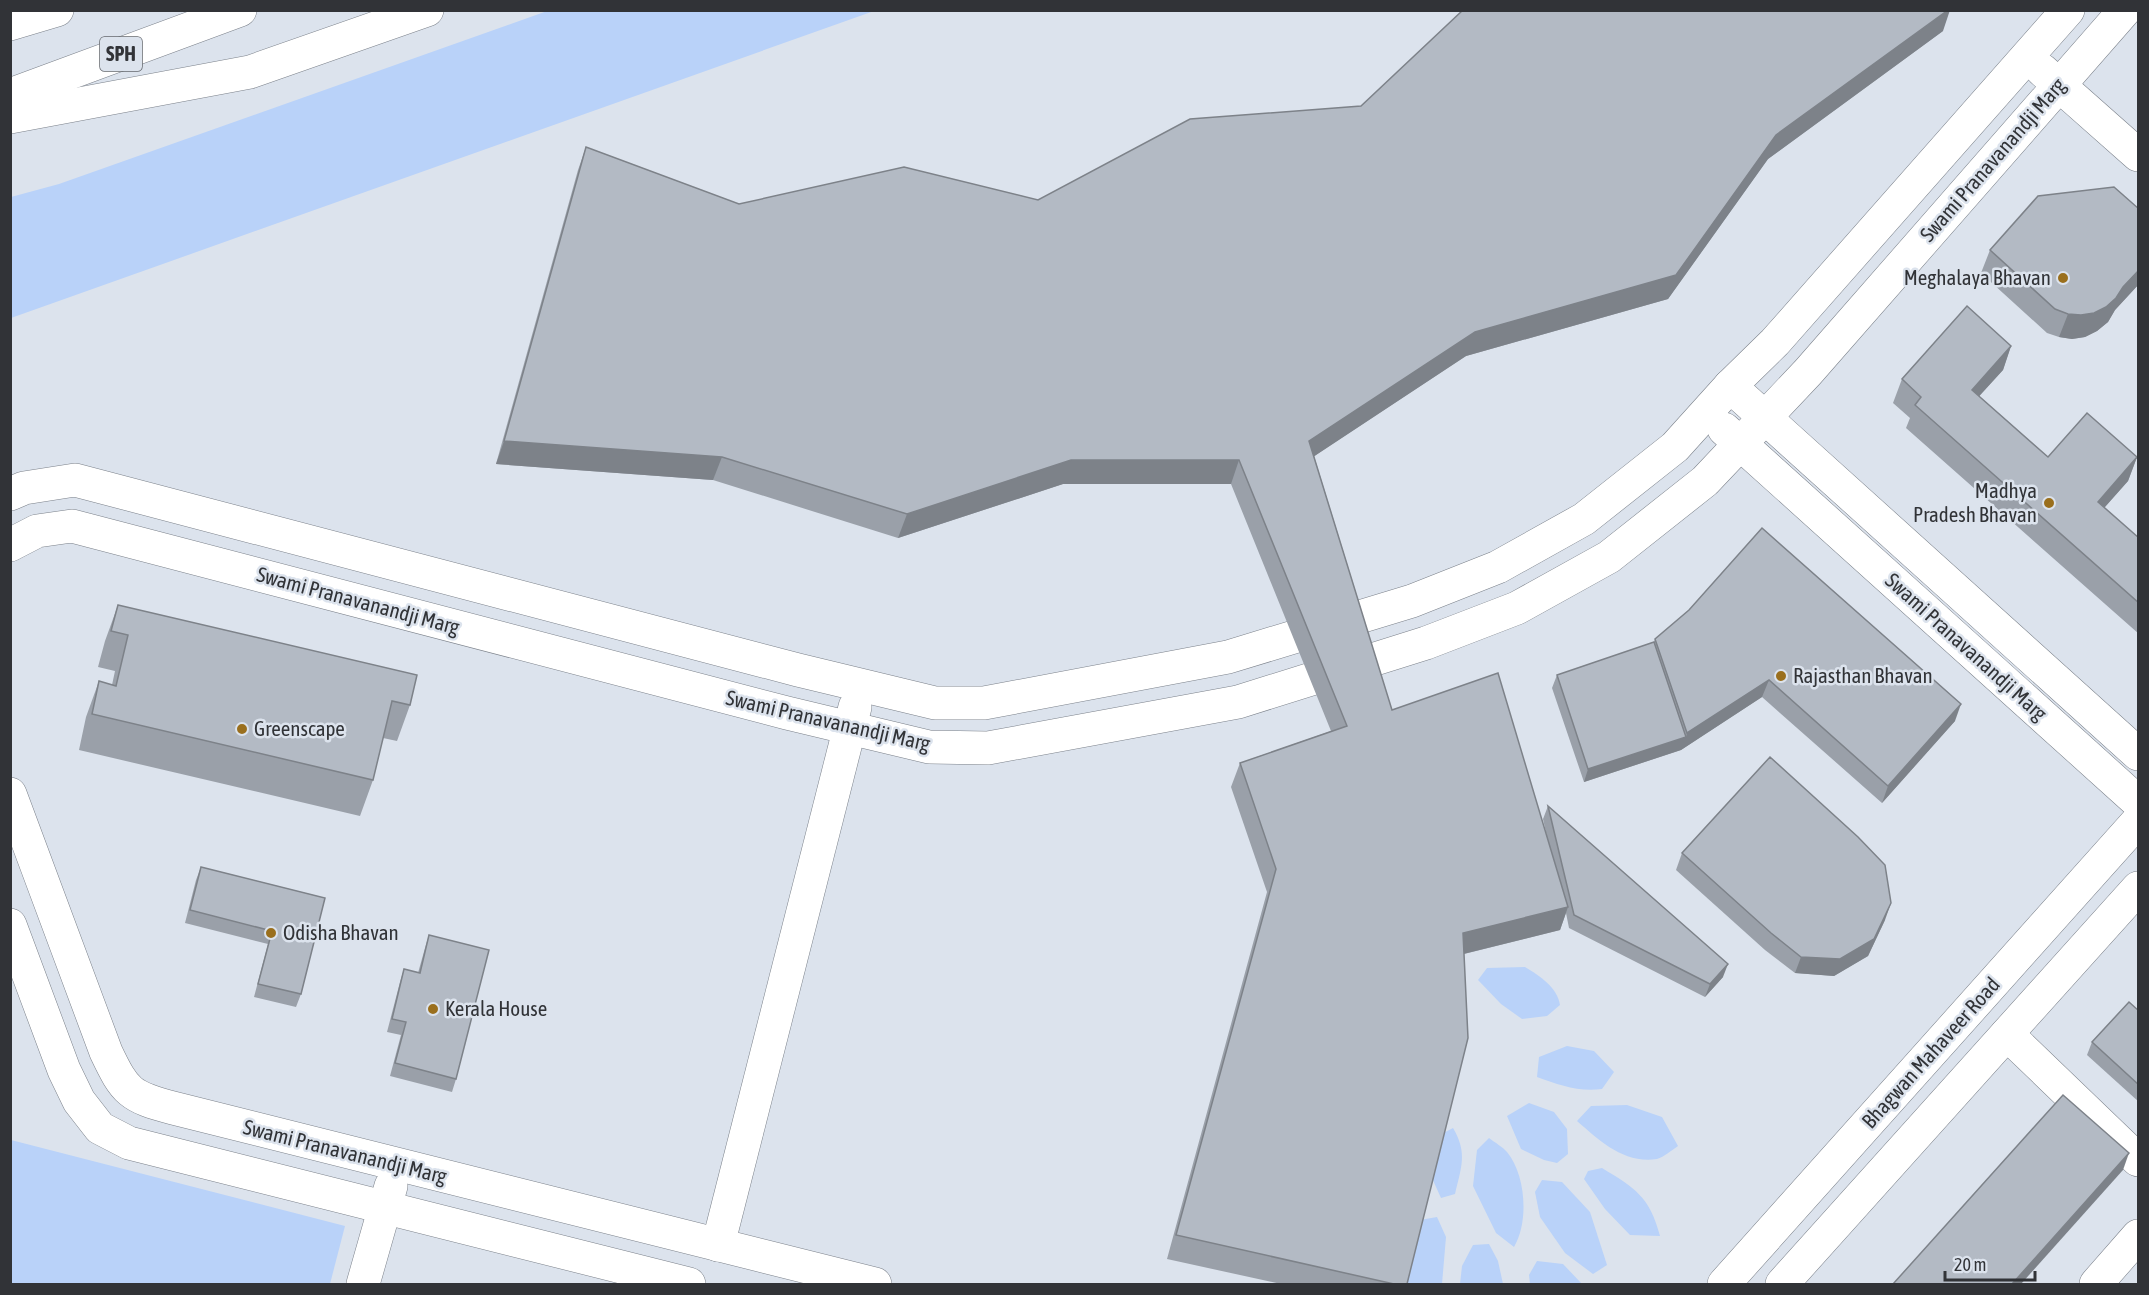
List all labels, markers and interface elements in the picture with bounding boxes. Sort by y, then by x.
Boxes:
road number: SPH [100,37,142,71]
street label: Swami Pranavanandji Marg [1915,73,2070,246]
place label: Meghalaya Bhavan [1904,265,2051,289]
marker: Meghalaya Bhavan [2056,271,2070,285]
place label: Madhya Pradesh Bhavan [1913,478,2037,526]
marker: Madhya Pradesh Bhavan [2042,496,2056,510]
street label: Swami Pranavanandji Marg [254,561,462,639]
street label: Swami Pranavanandji Marg [1881,568,2052,725]
place label: Rajasthan Bhavan [1793,663,1933,687]
marker: Rajasthan Bhavan [1774,669,1788,683]
street label: Swami Pranavanandji Marg [724,685,933,755]
place label: Greenscape [254,716,345,740]
marker: Greenscape [235,722,249,736]
place label: Odisha Bhavan [283,920,399,944]
marker: Odisha Bhavan [264,926,278,940]
street label: Bhagwan Mahaveer Road [1856,972,2004,1133]
place label: Kerala House [445,996,547,1020]
marker: Kerala House [426,1002,440,1016]
street label: Swami Pranavanandji Marg [241,1114,449,1188]
scale bar [1945,1244,2035,1282]
text: 20 m [1954,1254,1986,1275]

